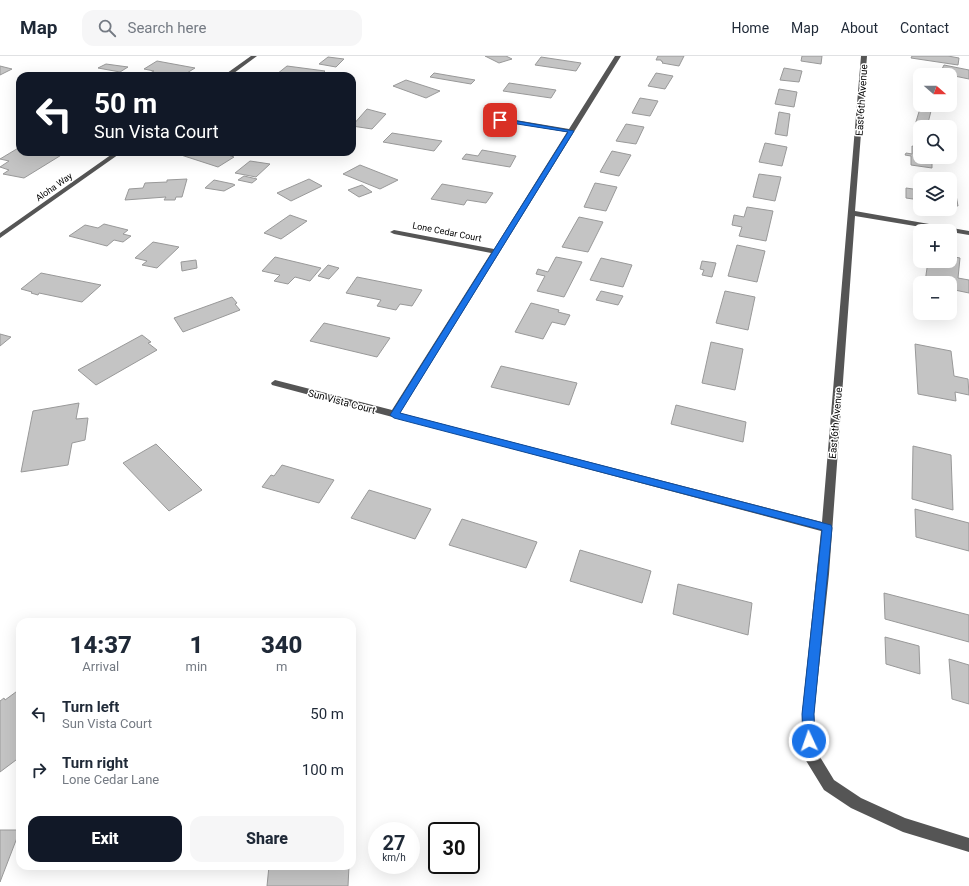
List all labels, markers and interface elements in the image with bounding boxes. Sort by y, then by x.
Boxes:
search box [82,10,362,46]
text: Map [20,16,58,39]
icon: search [96,17,118,39]
text: Search here [128,19,206,37]
text: Home [731,20,769,36]
text: Map [791,20,819,36]
text: About [841,20,878,36]
text: Contact [900,20,949,36]
street label: East 6th Avenue [854,64,869,136]
north arrow [913,68,957,112]
map controls [913,68,957,320]
text: 50 m [94,87,157,120]
icon: left [28,88,80,140]
pin [483,103,517,137]
icon: arrive [489,109,511,131]
button: search [913,120,957,164]
text: Sun Vista Court [94,121,219,142]
street label: Aloha Way [34,170,75,203]
button: layers [913,172,957,216]
street label: Lone Cedar Court [412,220,482,244]
button: + [913,224,957,268]
button: − [913,276,957,320]
street label: Sun Vista Court [307,387,377,416]
street label: East 6th Avenue [827,387,844,459]
text: 14:37 [70,631,132,659]
text: 1 [189,631,203,659]
text: 340 [261,631,302,659]
text: Arrival [82,659,119,674]
text: min [186,659,207,674]
text: m [276,659,287,674]
text: Turn left [62,698,119,716]
icon: left [28,703,50,725]
text: 50 m [310,705,344,723]
text: Sun Vista Court [62,716,152,731]
position arrow [788,720,830,762]
text: Turn right [62,754,128,772]
icon: right [28,759,50,781]
text: 100 m [302,761,344,779]
text: Lone Cedar Lane [62,772,159,787]
button: Exit [28,816,182,862]
button: Share [190,816,344,862]
speed limit sign: 30 [428,822,480,874]
text: 27 [383,831,405,855]
text: km/h [382,852,406,863]

